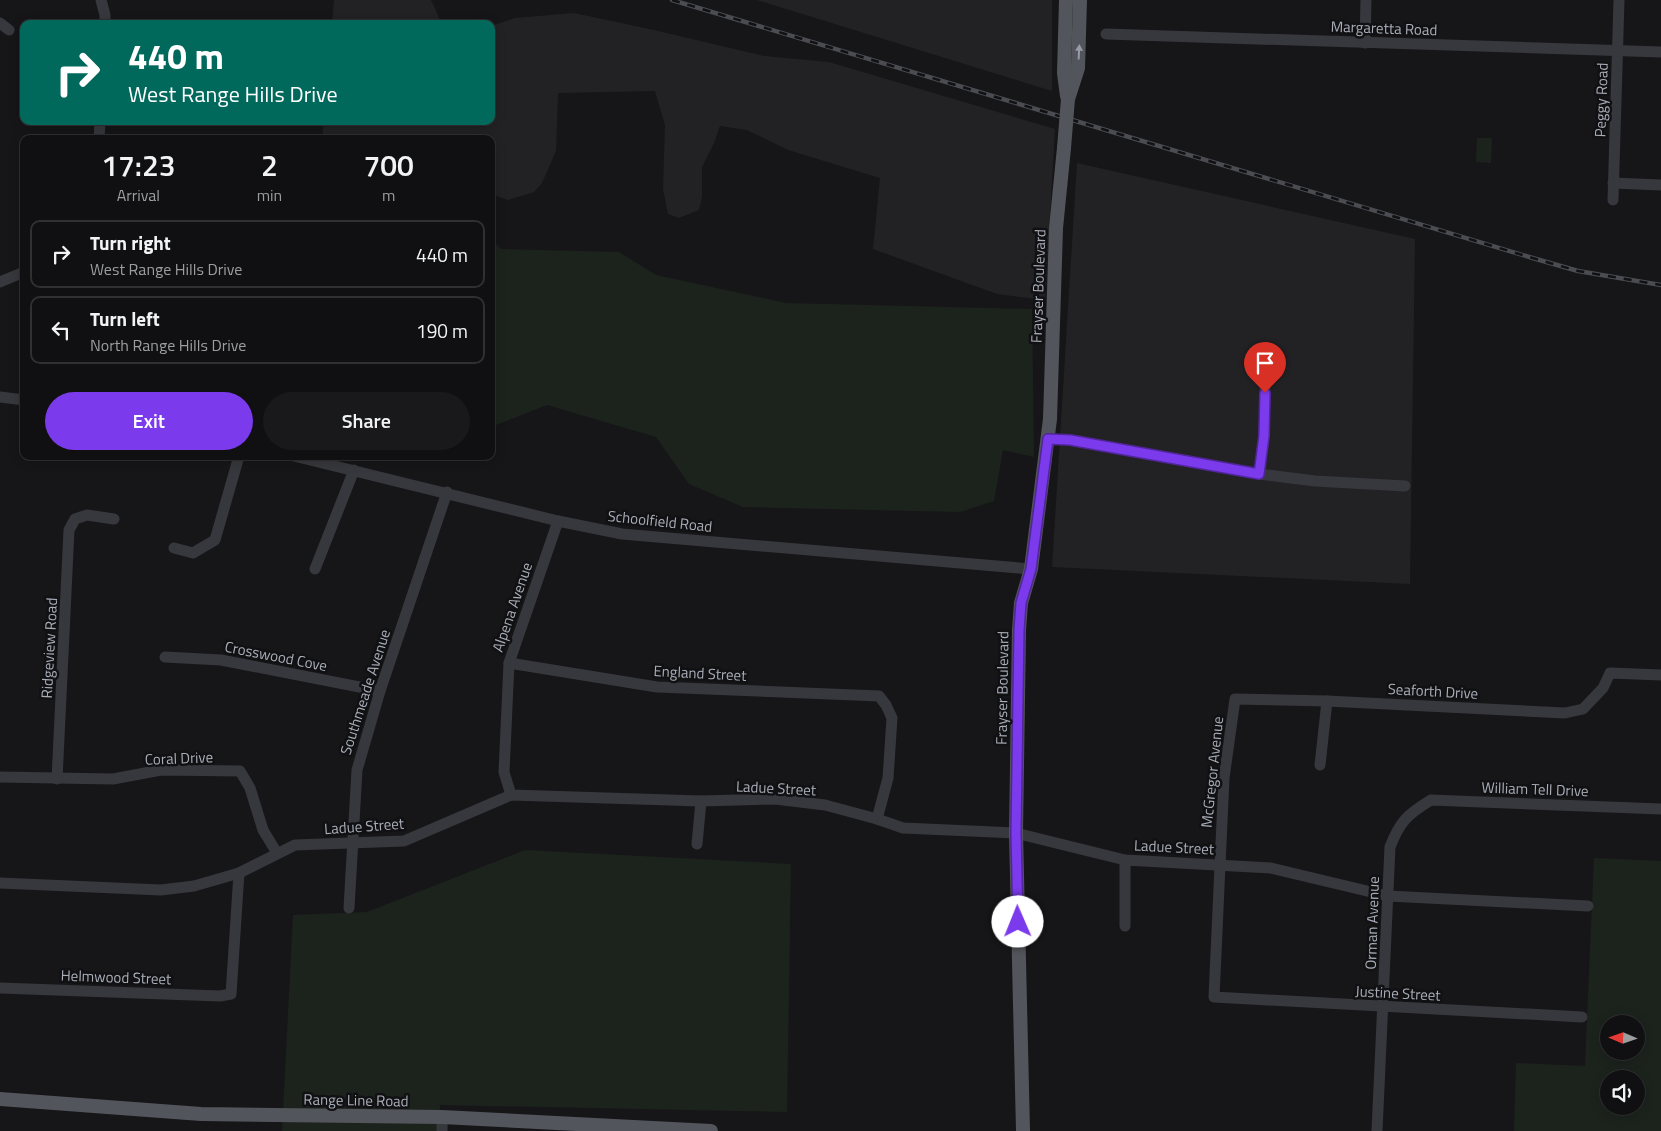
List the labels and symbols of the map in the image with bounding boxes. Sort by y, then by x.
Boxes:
street label: Margaretta Road [1330,15,1438,41]
one-way arrow [1075,44,1083,60]
street label: Peggy Road [1588,62,1614,138]
street label: Frayser Boulevard [1025,229,1051,343]
pin [1244,342,1286,393]
street label: Schoolfield Road [607,504,713,538]
street label: Alpena Avenue [486,559,538,655]
street label: Ridgeview Road [35,597,63,699]
street label: Southmeade Avenue [334,626,396,758]
street label: Frayser Boulevard [990,631,1014,745]
street label: Crosswood Cove [223,635,329,677]
street label: England Street [653,659,748,687]
street label: Seaforth Drive [1387,677,1479,705]
street label: McGregor Avenue [1195,715,1229,829]
street label: Coral Drive [145,745,213,771]
street label: Ladue Street [735,774,817,802]
street label: William Tell Drive [1481,776,1589,802]
street label: Ladue Street [323,812,406,840]
street label: Ladue Street [1133,833,1215,861]
street label: Orman Avenue [1359,876,1385,970]
position arrow [991,895,1043,947]
street label: Helmwood Street [60,964,172,990]
street label: Justine Street [1355,979,1442,1007]
north arrow [1600,1015,1645,1060]
street label: Range Line Road [303,1088,409,1112]

